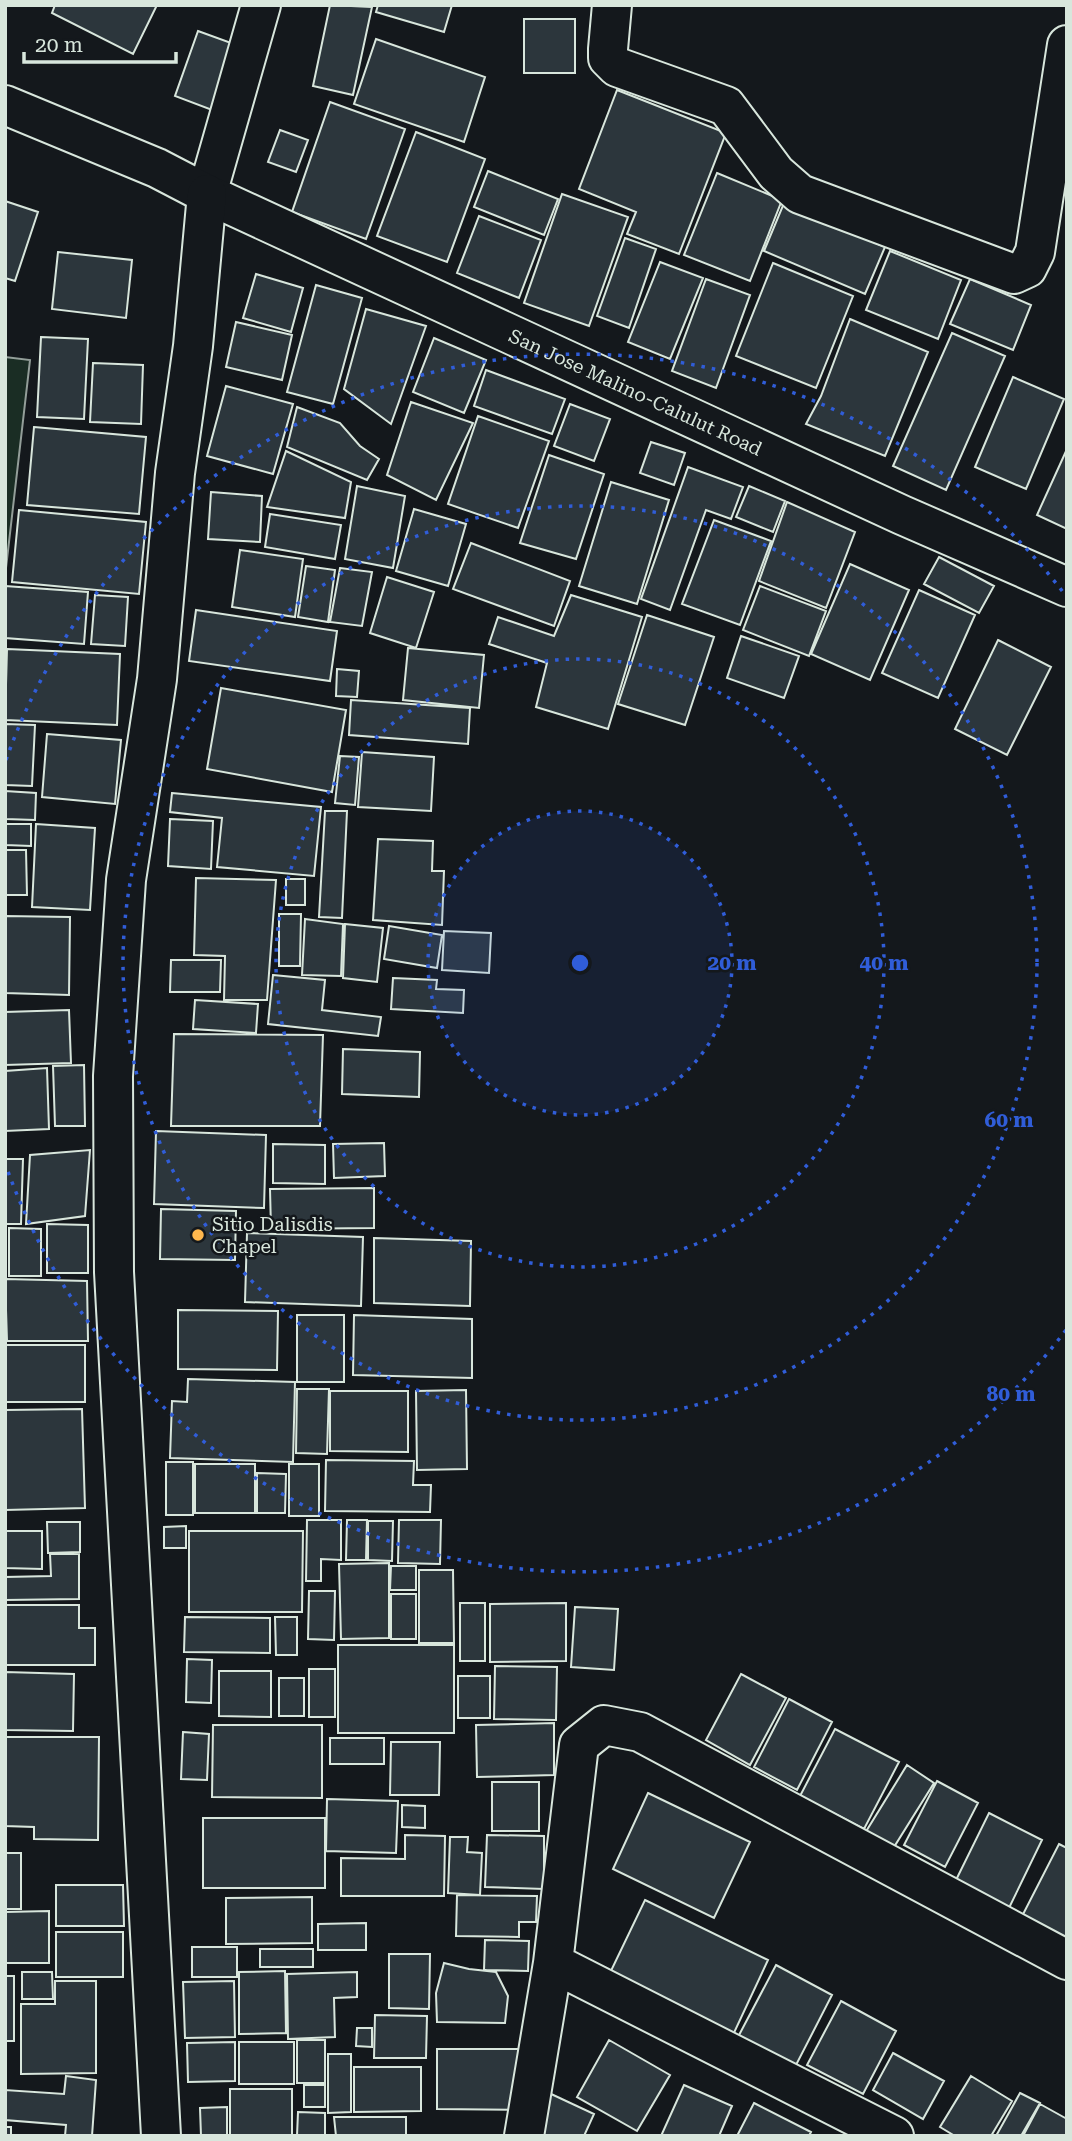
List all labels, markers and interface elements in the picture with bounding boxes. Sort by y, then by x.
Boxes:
scale bar [24,21,177,65]
text: 20 m [35,33,83,57]
street label: San Jose Malino-Calulut Road [505,324,766,460]
centre of rings [568,951,592,975]
text: 20 m [707,951,757,975]
text: 40 m [859,951,909,975]
text: 60 m [984,1108,1034,1132]
place label: Sitio Dalisdis Chapel [212,1213,333,1258]
marker: Sitio Dalisdis Chapel [190,1227,206,1243]
text: 80 m [986,1382,1036,1406]

